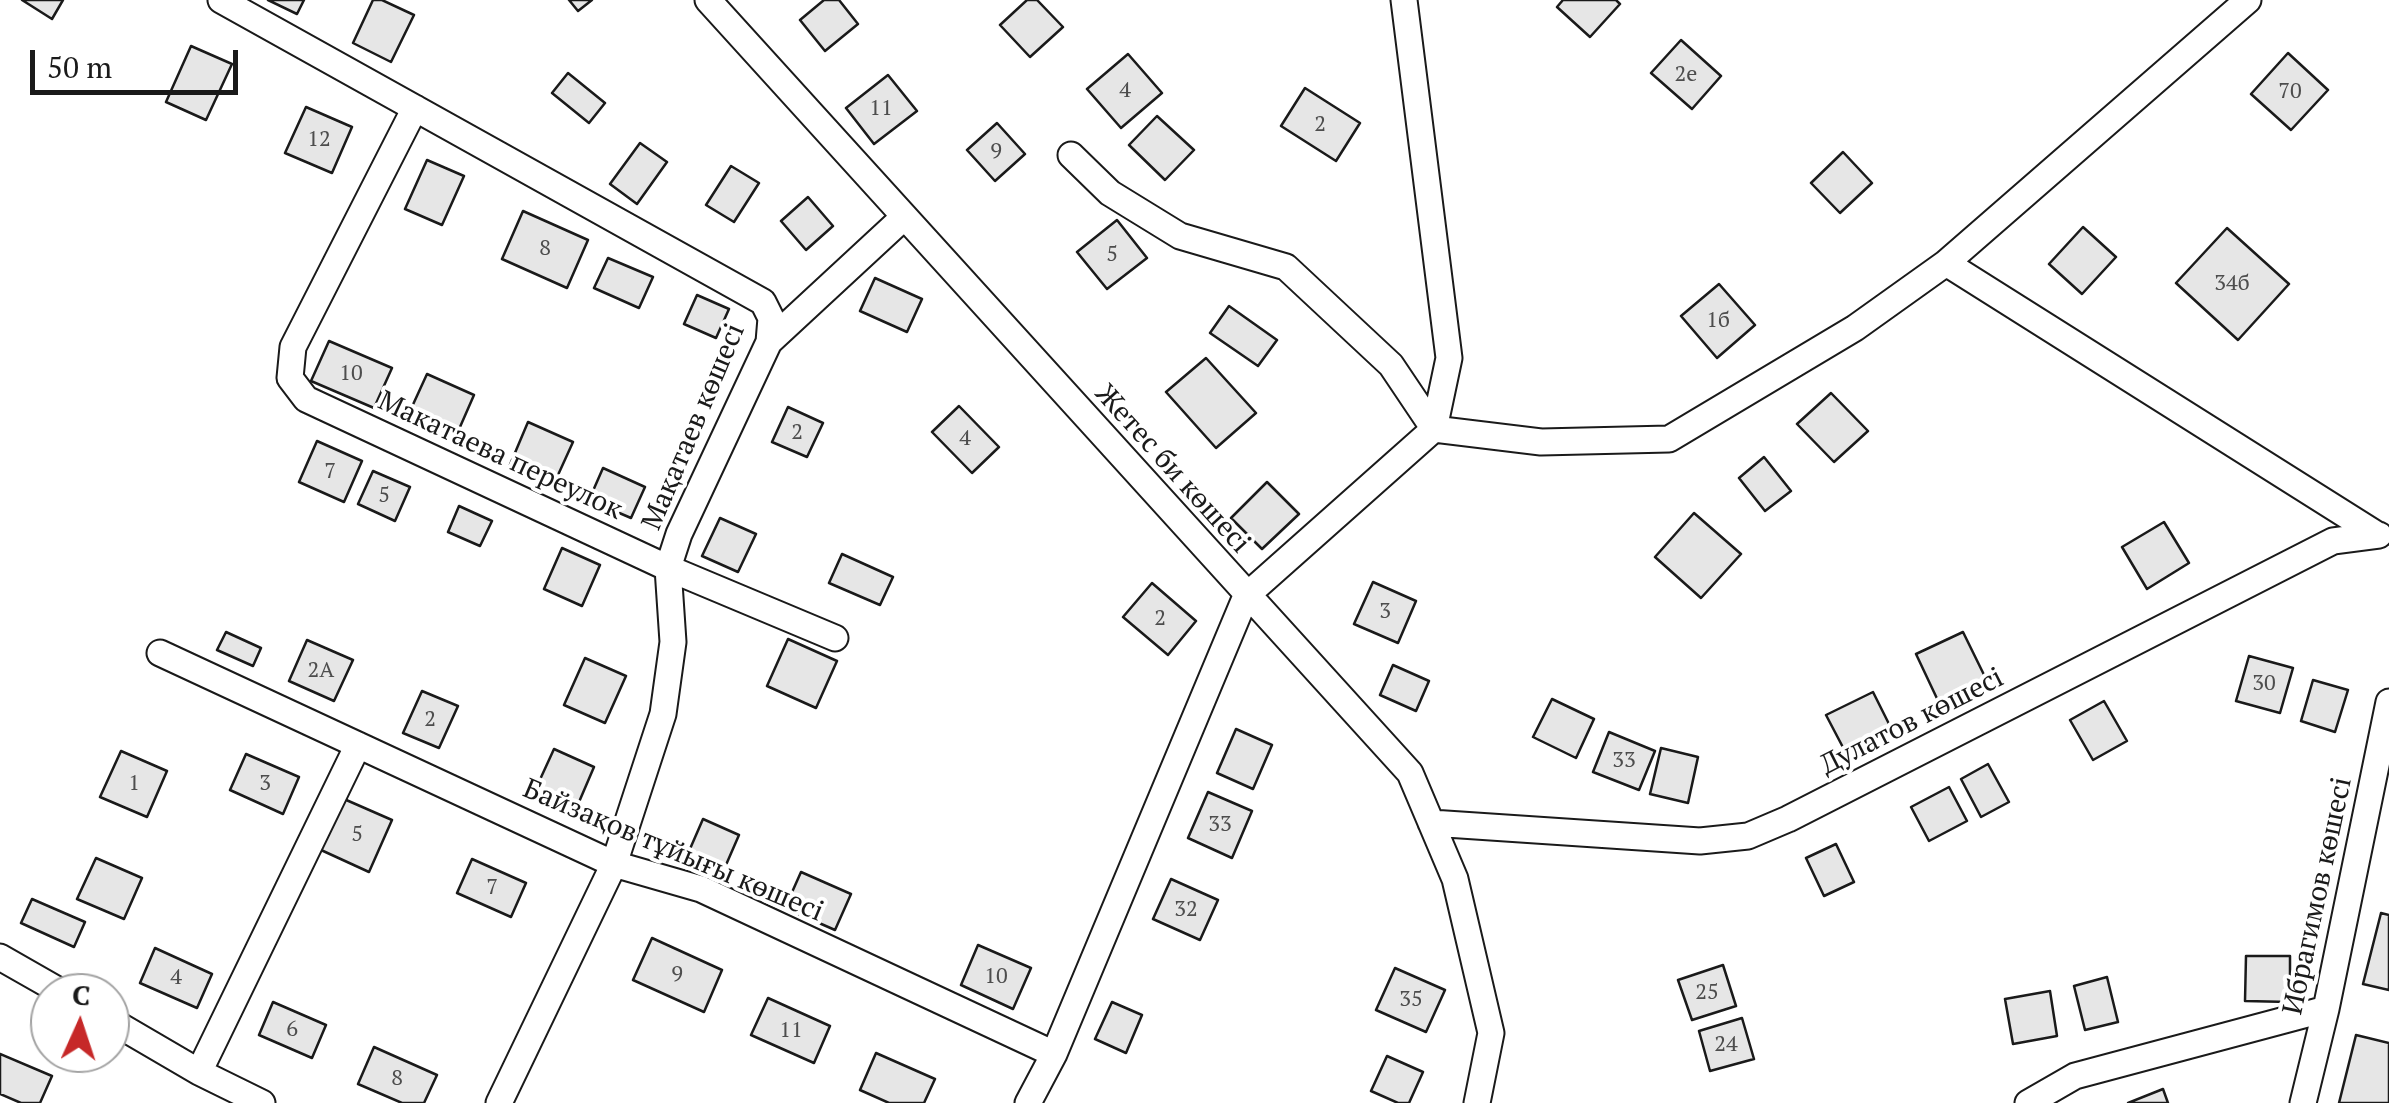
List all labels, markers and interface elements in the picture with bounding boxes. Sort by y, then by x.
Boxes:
scale bar [35,30,242,92]
text: 50 m [47,47,112,87]
house number: 2е [1675,62,1697,88]
house number: 4 [1119,78,1131,104]
house number: 70 [2278,79,2302,105]
house number: 11 [869,96,893,122]
house number: 2 [1314,112,1326,138]
house number: 12 [307,127,331,153]
house number: 9 [990,139,1002,165]
house number: 8 [539,236,551,262]
house number: 5 [1106,242,1118,268]
house number: 34б [2214,271,2250,297]
house number: 1б [1706,308,1730,334]
street label: Мақатаев көшесі [635,319,753,535]
house number: 10 [339,361,363,387]
street label: Жетес би көшесі [1087,378,1257,560]
street label: Макатаева переулок [373,385,627,527]
house number: 2 [791,420,803,446]
house number: 4 [959,426,971,452]
house number: 7 [324,459,336,485]
house number: 5 [378,483,390,509]
house number: 3 [1379,599,1391,625]
house number: 2 [1154,606,1166,632]
house number: 2А [308,658,334,684]
street label: Дулатов көшесі [1815,661,2009,783]
house number: 30 [2252,671,2276,697]
house number: 2 [424,707,436,733]
house number: 33 [1612,748,1636,774]
house number: 1 [128,771,140,797]
house number: 3 [259,771,271,797]
street label: Байзақов тұйығы көшесі [518,772,828,930]
street label: Ибрагимов көшесі [2276,774,2360,1018]
house number: 33 [1208,812,1232,838]
house number: 5 [351,822,363,848]
house number: 7 [486,875,498,901]
house number: 32 [1174,897,1198,923]
house number: 9 [671,962,683,988]
house number: 10 [984,964,1008,990]
house number: 4 [170,965,182,991]
north arrow [30,973,130,1073]
text: С [71,976,92,1013]
house number: 25 [1695,980,1719,1006]
house number: 35 [1399,987,1423,1013]
house number: 6 [286,1017,298,1043]
house number: 11 [779,1018,803,1044]
house number: 24 [1714,1032,1738,1058]
house number: 8 [391,1066,403,1092]

